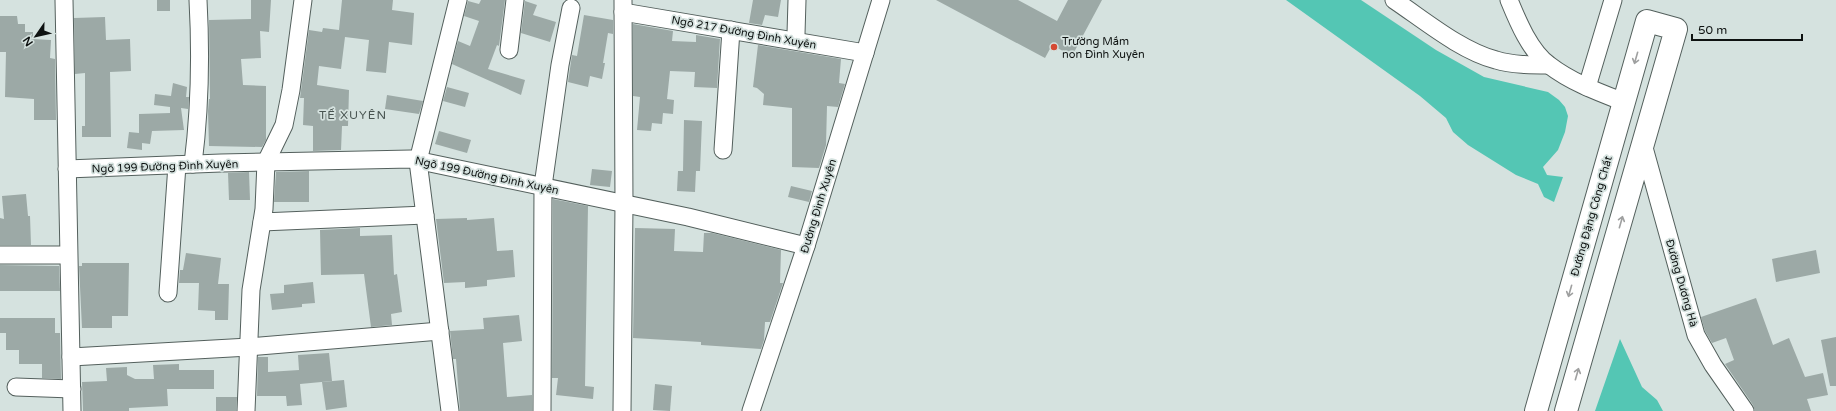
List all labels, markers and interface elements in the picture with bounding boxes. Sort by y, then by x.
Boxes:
street label: Ngõ 217 Đường Đình Xuyên [671,13,817,52]
north arrow [16,16,56,56]
scale bar [1692,16,1802,42]
text: 50 m [1698,23,1727,37]
text: N [20,34,36,49]
place label: Trường Mầm non Đình Xuyên [1062,35,1145,61]
marker: Trường Mầm non Đình Xuyên [1049,42,1059,52]
one-way arrow [1632,52,1639,65]
district label: TẾ XUYÊN [319,108,387,122]
street label: Ngõ 199 Đường Đình Xuyên [414,154,560,197]
street label: Đường Đặng Công Chất [1568,155,1615,278]
street label: Ngõ 199 Đường Đình Xuyên [91,157,239,176]
street label: Đường Đình Xuyên [798,157,839,255]
one-way arrow [1618,215,1625,228]
street label: Đường Dương Hà [1663,238,1700,329]
one-way arrow [1566,284,1573,297]
one-way arrow [1574,367,1581,380]

